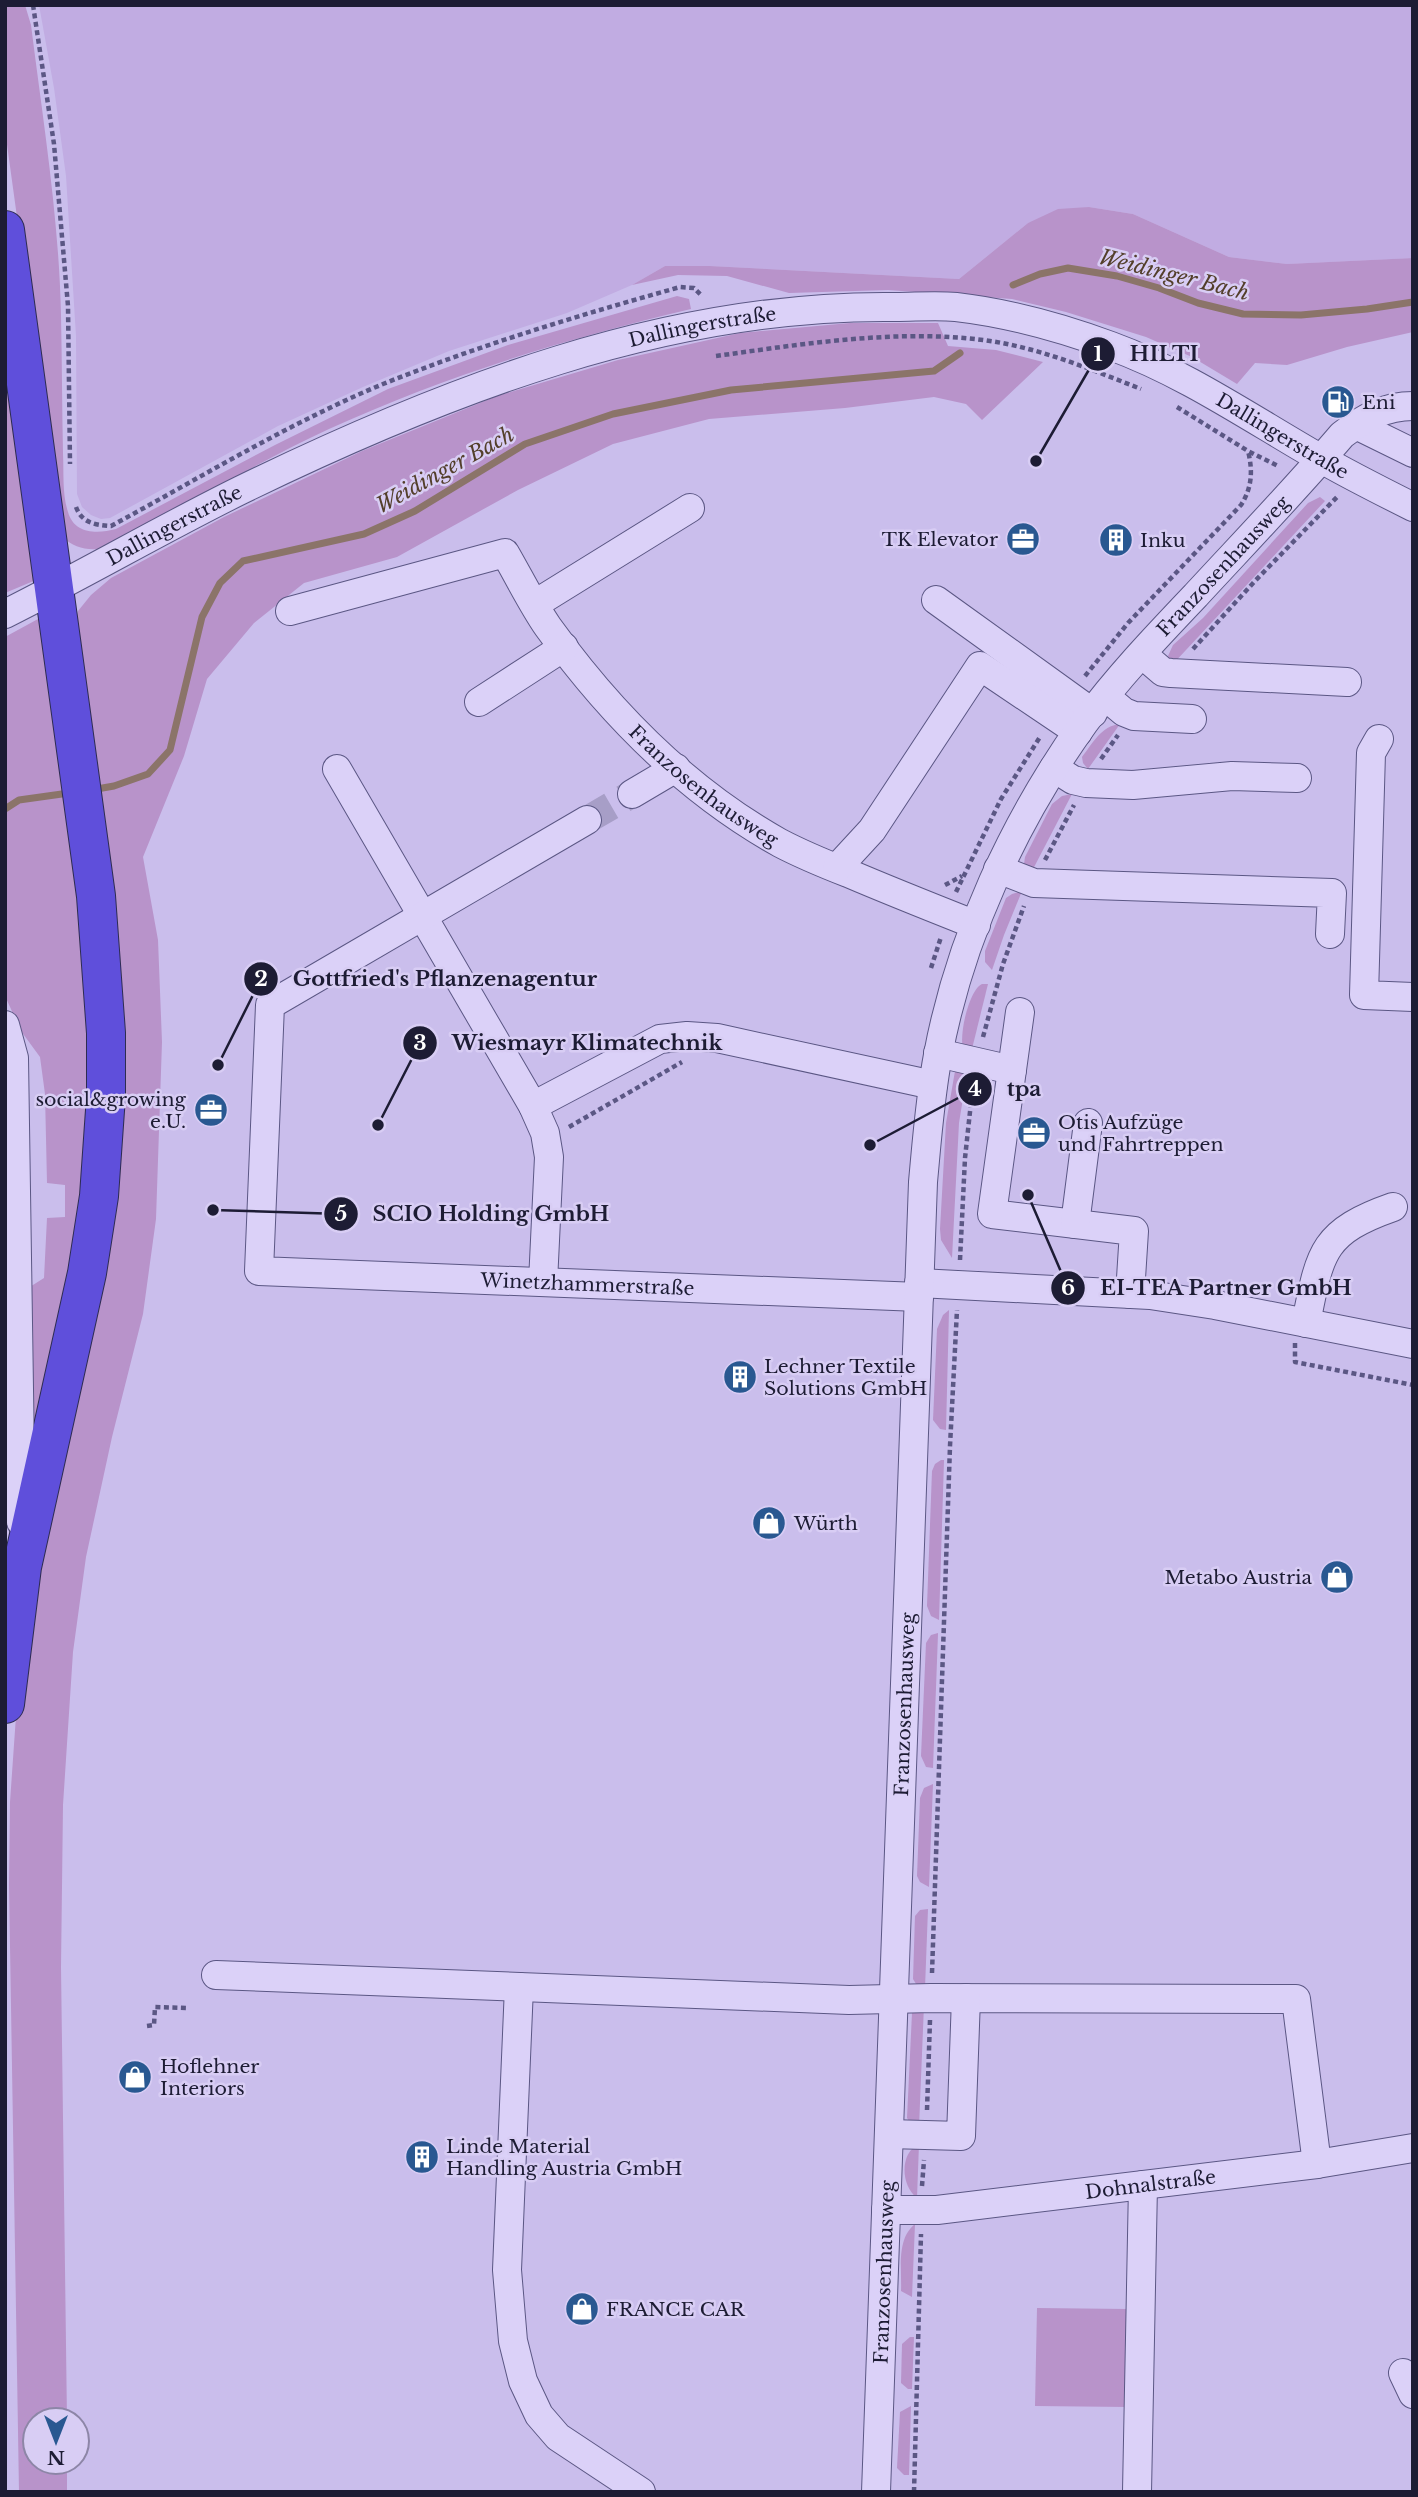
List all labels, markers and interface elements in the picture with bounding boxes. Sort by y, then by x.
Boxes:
water label: Weidinger Bach [1096,244,1252,306]
street label: Dallingerstraße [626,302,777,352]
callout: HILTI [1080,333,1212,375]
text: 1 [1093,341,1103,367]
text: HILTI [1130,341,1198,367]
fuel station icon: Eni [1319,383,1357,421]
street label: Dallingerstraße [1212,388,1353,483]
place label: Eni [1362,391,1396,414]
water label: Weidinger Bach [371,421,519,519]
street label: Dallingerstraße [102,480,245,570]
street label: Franzosenhausweg [1152,490,1294,641]
office icon: TK Elevator [1004,520,1042,558]
building icon: Inku [1097,521,1135,559]
place label: TK Elevator [882,528,998,551]
place label: Inku [1140,529,1186,552]
street label: Franzosenhausweg [624,720,783,851]
callout: Gottfried's Pflanzenagentur [243,958,611,1000]
text: 2 [254,966,268,992]
text: Gottfried's Pflanzenagentur [293,966,598,992]
callout: Wiesmayr Klimatechnik [402,1022,736,1064]
text: 3 [413,1030,427,1056]
text: Wiesmayr Klimatechnik [451,1030,723,1056]
callout: tpa [958,1068,1056,1110]
text: 4 [968,1076,982,1102]
text: tpa [1007,1076,1041,1102]
place label: social&growing e.U. [35,1088,187,1133]
office icon: social&growing e.U. [192,1091,230,1129]
place label: Otis Aufzüge und Fahrtreppen [1058,1111,1224,1156]
office icon: Otis Aufzüge und Fahrtreppen [1015,1114,1053,1152]
callout: SCIO Holding GmbH [323,1193,623,1235]
text: 5 [335,1201,347,1227]
text: SCIO Holding GmbH [373,1201,610,1227]
callout: EI-TEA Partner GmbH [1050,1267,1366,1309]
street label: Winetzhammerstraße [479,1268,695,1300]
text: 6 [1061,1275,1075,1301]
text: EI-TEA Partner GmbH [1100,1275,1352,1301]
place label: Lechner Textile Solutions GmbH [764,1355,927,1400]
building icon: Lechner Textile Solutions GmbH [721,1358,759,1396]
shop icon: Würth [750,1504,788,1542]
place label: Würth [793,1512,858,1535]
shop icon: Metabo Austria [1318,1558,1356,1596]
place label: Metabo Austria [1165,1566,1312,1589]
street label: Franzosenhausweg [889,1612,919,1797]
place label: Hoflehner Interiors [160,2055,259,2100]
shop icon: Hoflehner Interiors [116,2058,154,2096]
place label: Linde Material Handling Austria GmbH [446,2135,682,2180]
building icon: Linde Material Handling Austria GmbH [403,2138,441,2176]
street label: Dohnalstraße [1084,2165,1217,2203]
street label: Franzosenhausweg [869,2179,899,2364]
shop icon: FRANCE CAR [563,2290,601,2328]
place label: FRANCE CAR [606,2298,746,2321]
north arrow [21,2406,91,2476]
text: N [47,2446,65,2469]

